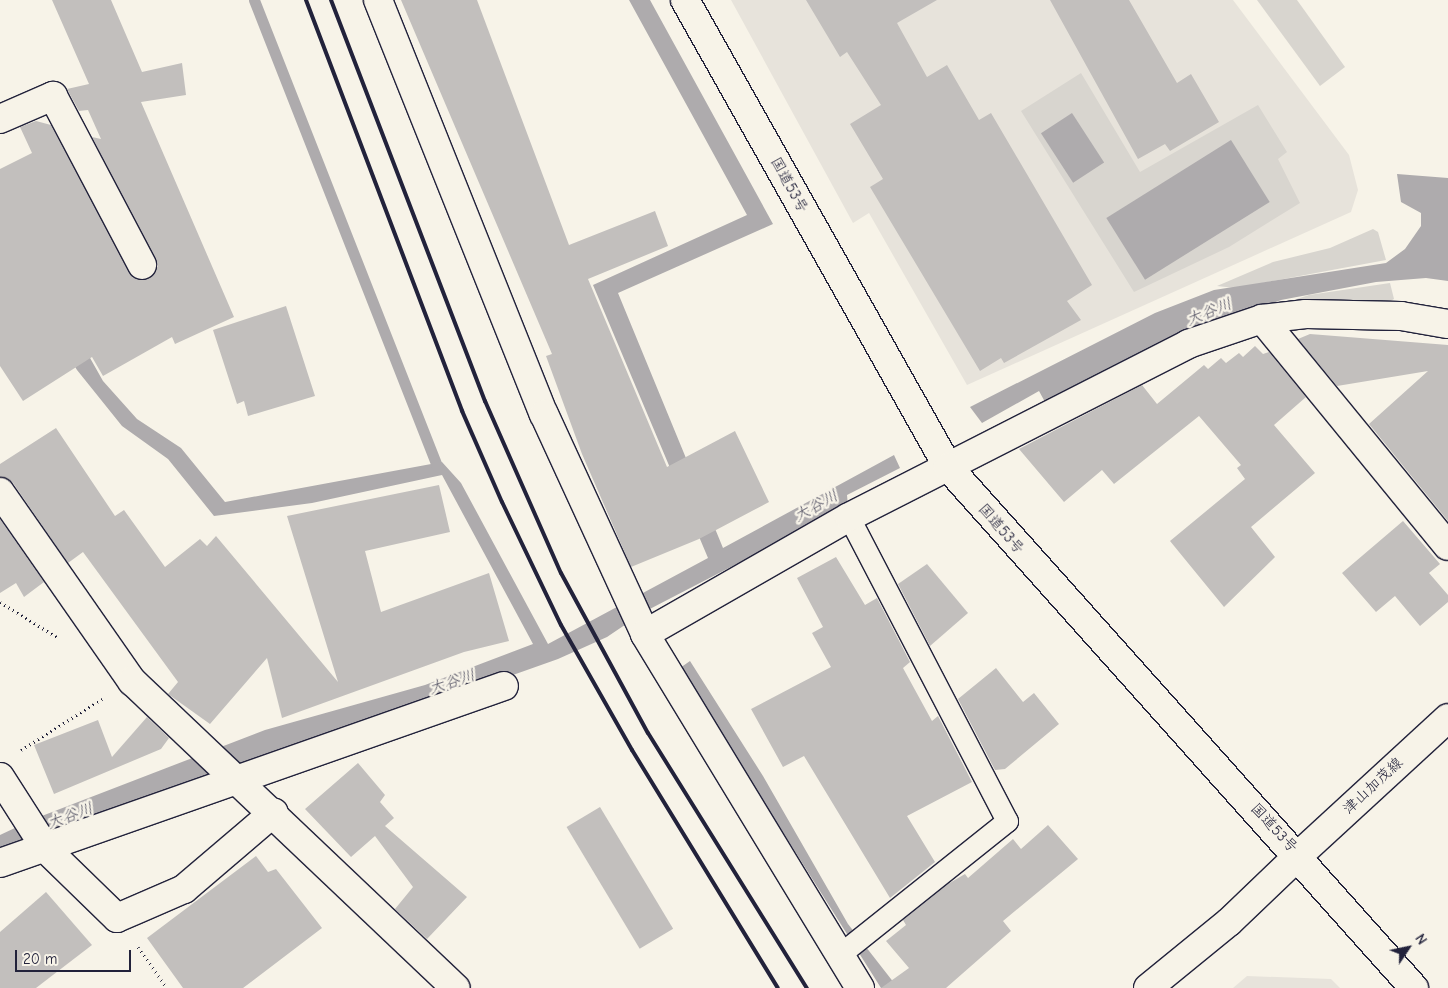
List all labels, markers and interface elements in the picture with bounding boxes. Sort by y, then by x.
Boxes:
street label: 国道53号 [766,154,812,216]
water label: 大谷川 [1183,294,1235,330]
water label: 大谷川 [790,486,842,526]
street label: 国道53号 [974,500,1028,558]
water label: 大谷川 [426,665,478,699]
street label: 津山加茂線 [1339,754,1407,818]
water label: 大谷川 [44,799,96,833]
street label: 国道53号 [1247,800,1301,856]
north arrow [1383,923,1433,973]
text: N [1411,931,1430,948]
scale bar [18,940,134,972]
text: 20 m [23,950,57,968]

